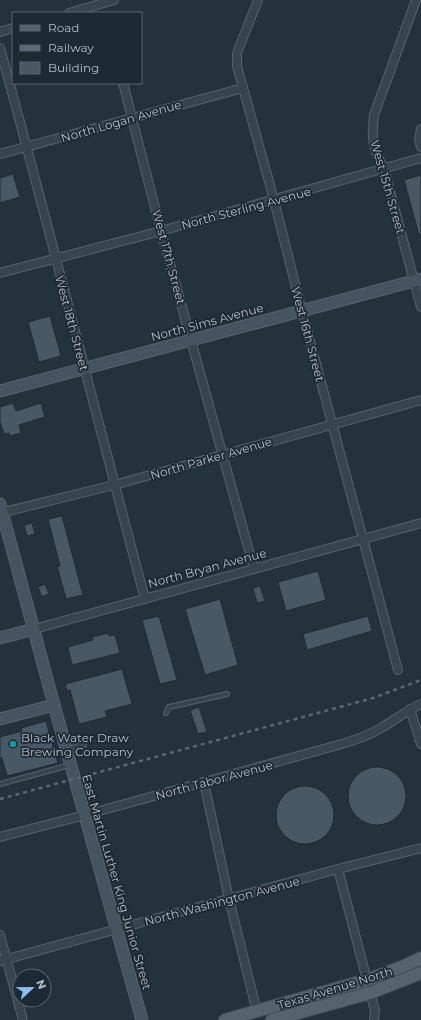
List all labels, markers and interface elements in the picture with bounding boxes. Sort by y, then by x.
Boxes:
legend [12,12,142,84]
text: Road [48,20,79,35]
text: Railway [48,40,94,55]
text: Building [48,60,99,75]
street label: North Logan Avenue [59,97,183,145]
street label: West 15th Street [367,138,409,236]
street label: North Sterling Avenue [180,183,312,233]
street label: West 17th Street [149,208,189,306]
street label: West 18th Street [52,274,92,372]
street label: West 16th Street [288,285,328,383]
street label: North Sims Avenue [149,300,265,344]
street label: North Parker Avenue [148,433,274,483]
street label: North Bryan Avenue [146,545,268,591]
place label: Black Water Draw Brewing Company [21,730,134,759]
marker: Black Water Draw Brewing Company [8,739,18,749]
street label: North Tabor Avenue [154,757,274,803]
street label: East Martin Luther King Junior Street [79,773,155,992]
street label: North Washington Avenue [143,873,301,929]
street label: Texas Avenue North [276,963,394,1013]
north arrow [12,968,52,1008]
text: N [33,978,49,991]

